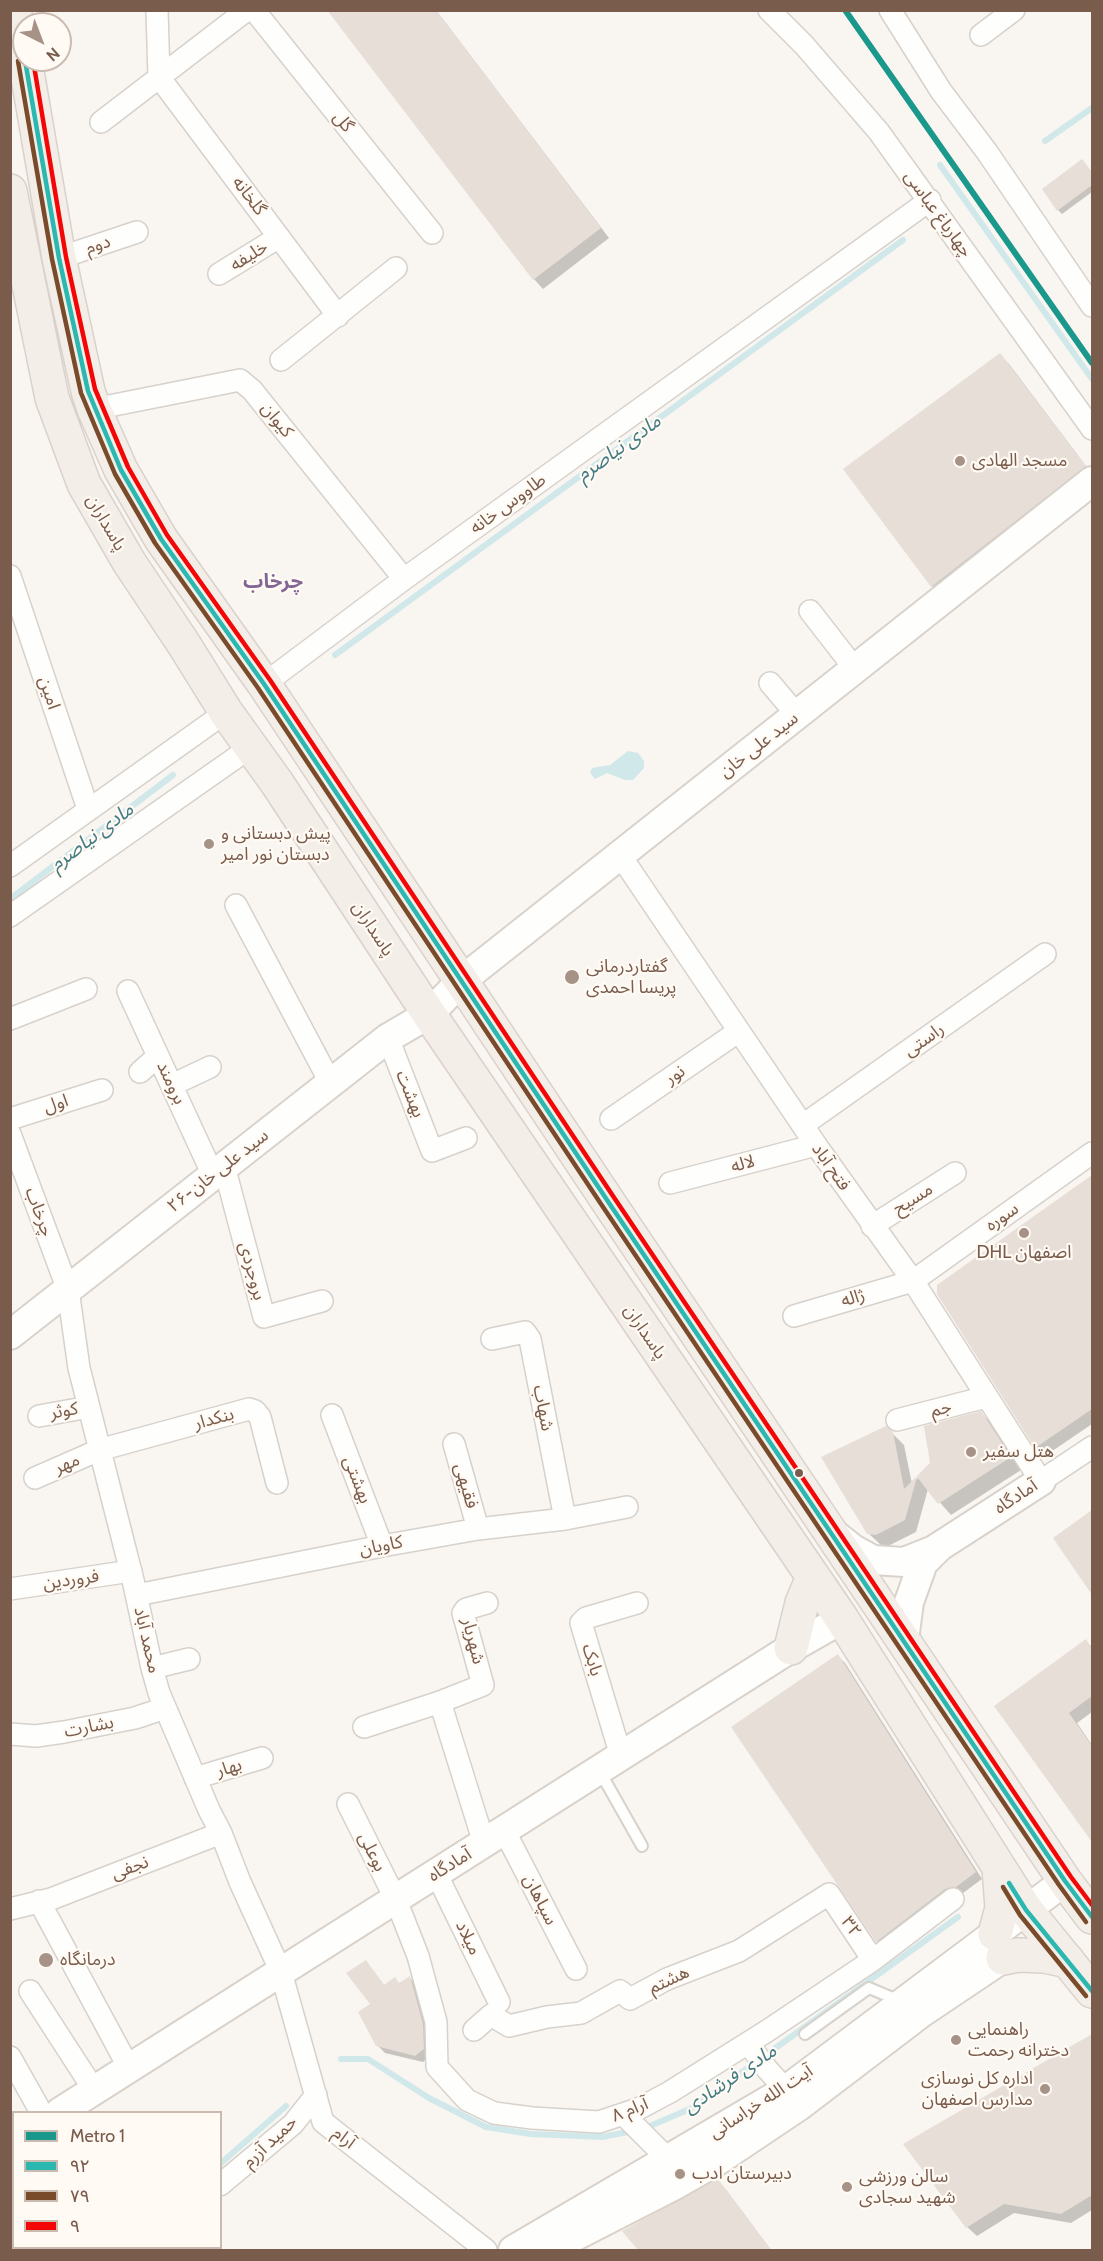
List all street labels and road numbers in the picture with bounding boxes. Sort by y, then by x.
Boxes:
street label: گل [328,107,358,137]
street label: چهارباغ عباسی [899,166,977,262]
street label: گلخانه [227,172,271,220]
street label: دوم [83,231,113,259]
street label: خلیفه [226,236,272,276]
street label: کیوان [256,398,298,442]
street label: طاووس خانه [466,469,550,539]
street label: پاسداران [81,491,131,555]
street label: امین [34,674,64,712]
street label: سید علی خان [715,707,803,783]
street label: پاسداران [347,897,399,961]
street label: راستی [900,1018,948,1062]
street label: برومند [152,1058,190,1108]
street label: نور [661,1060,689,1090]
street label: بهشت [391,1067,429,1121]
street label: اول [41,1090,71,1118]
street label: ۲۶-سید علی خان [163,1125,273,1217]
street label: فتح آباد [807,1139,855,1195]
street label: لاله [729,1150,757,1178]
street label: مسیح [889,1178,937,1220]
street label: چرخاب [20,1184,58,1240]
street label: سوره [981,1198,1023,1236]
street label: بروجردی [234,1239,270,1303]
street label: ژاله [839,1284,867,1312]
street label: پاسداران [619,1301,671,1363]
street label: شهاب [528,1383,558,1433]
street label: جم [928,1396,954,1422]
street label: کوثر [48,1398,80,1424]
street label: بنکدار [192,1403,236,1435]
street label: مهر [51,1449,83,1479]
street label: بهشتی [338,1453,376,1507]
street label: فقیهی [449,1461,483,1511]
street label: آمادگاه [990,1475,1042,1519]
street label: کاویان [358,1531,404,1561]
street label: فروردین [42,1565,100,1595]
street label: محمد آباد [129,1605,165,1675]
street label: شهریار [457,1616,489,1666]
street label: بابک [577,1641,607,1679]
street label: بشارت [62,1712,116,1742]
street label: بهار [214,1754,244,1782]
street label: بوعلی [353,1829,391,1875]
street label: آمادگاه [424,1843,476,1887]
street label: نجفی [108,1851,152,1885]
street label: سپاهان [518,1871,562,1929]
street label: ۳۲ [836,1912,866,1942]
street label: میلاد [451,1917,485,1959]
street label: هشتم [645,1961,693,1999]
street label: آیت الله خراسانی [705,2060,817,2144]
street label: ۸ آرام [608,2093,652,2127]
street label: حمید آزرم [238,2111,302,2173]
street label: آرام [328,2122,360,2154]

